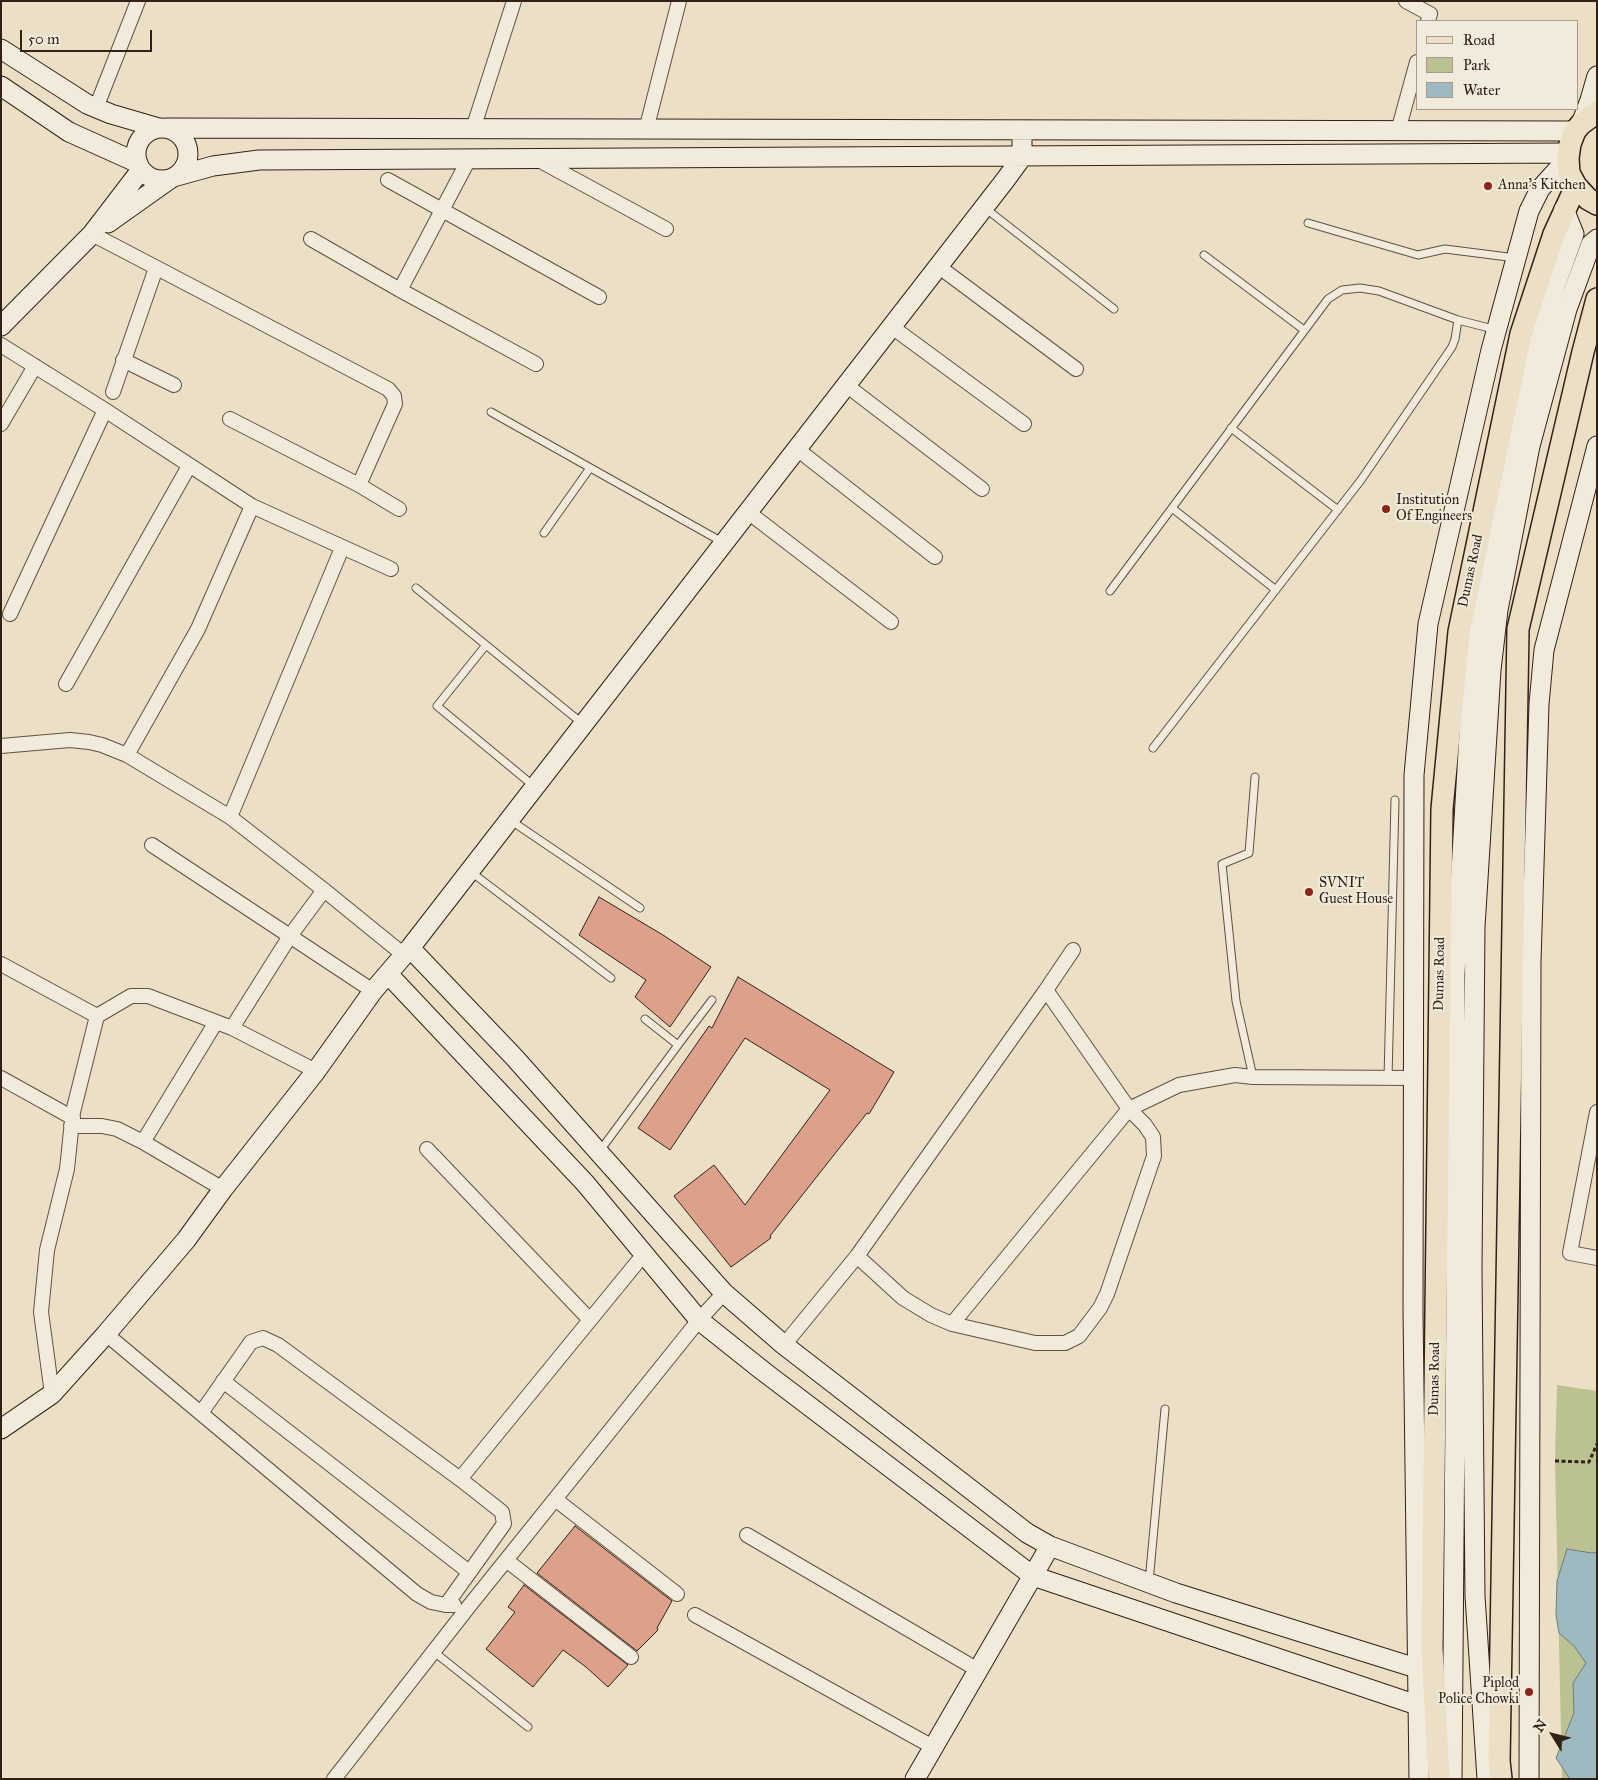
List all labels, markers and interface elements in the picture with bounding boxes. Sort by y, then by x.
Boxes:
scale bar [22,20,155,52]
legend [1416,20,1578,110]
text: 50 m [28,30,60,48]
text: Road [1463,31,1495,49]
text: Park [1463,56,1490,74]
text: Water [1463,81,1500,99]
place label: Anna's Kitchen [1498,178,1586,194]
marker: Anna's Kitchen [1482,180,1494,192]
place label: Institution Of Engineers [1396,493,1472,526]
marker: Institution Of Engineers [1380,503,1392,515]
street label: Dumas Road [1455,533,1487,609]
place label: SVNIT Guest House [1319,876,1393,909]
marker: SVNIT Guest House [1303,886,1315,898]
street label: Dumas Road [1431,937,1449,1011]
street label: Dumas Road [1426,1342,1444,1416]
place label: Piplod Police Chowki [1438,1676,1519,1708]
marker: Piplod Police Chowki [1523,1686,1535,1698]
north arrow [1528,1710,1578,1760]
text: N [1530,1716,1551,1736]

